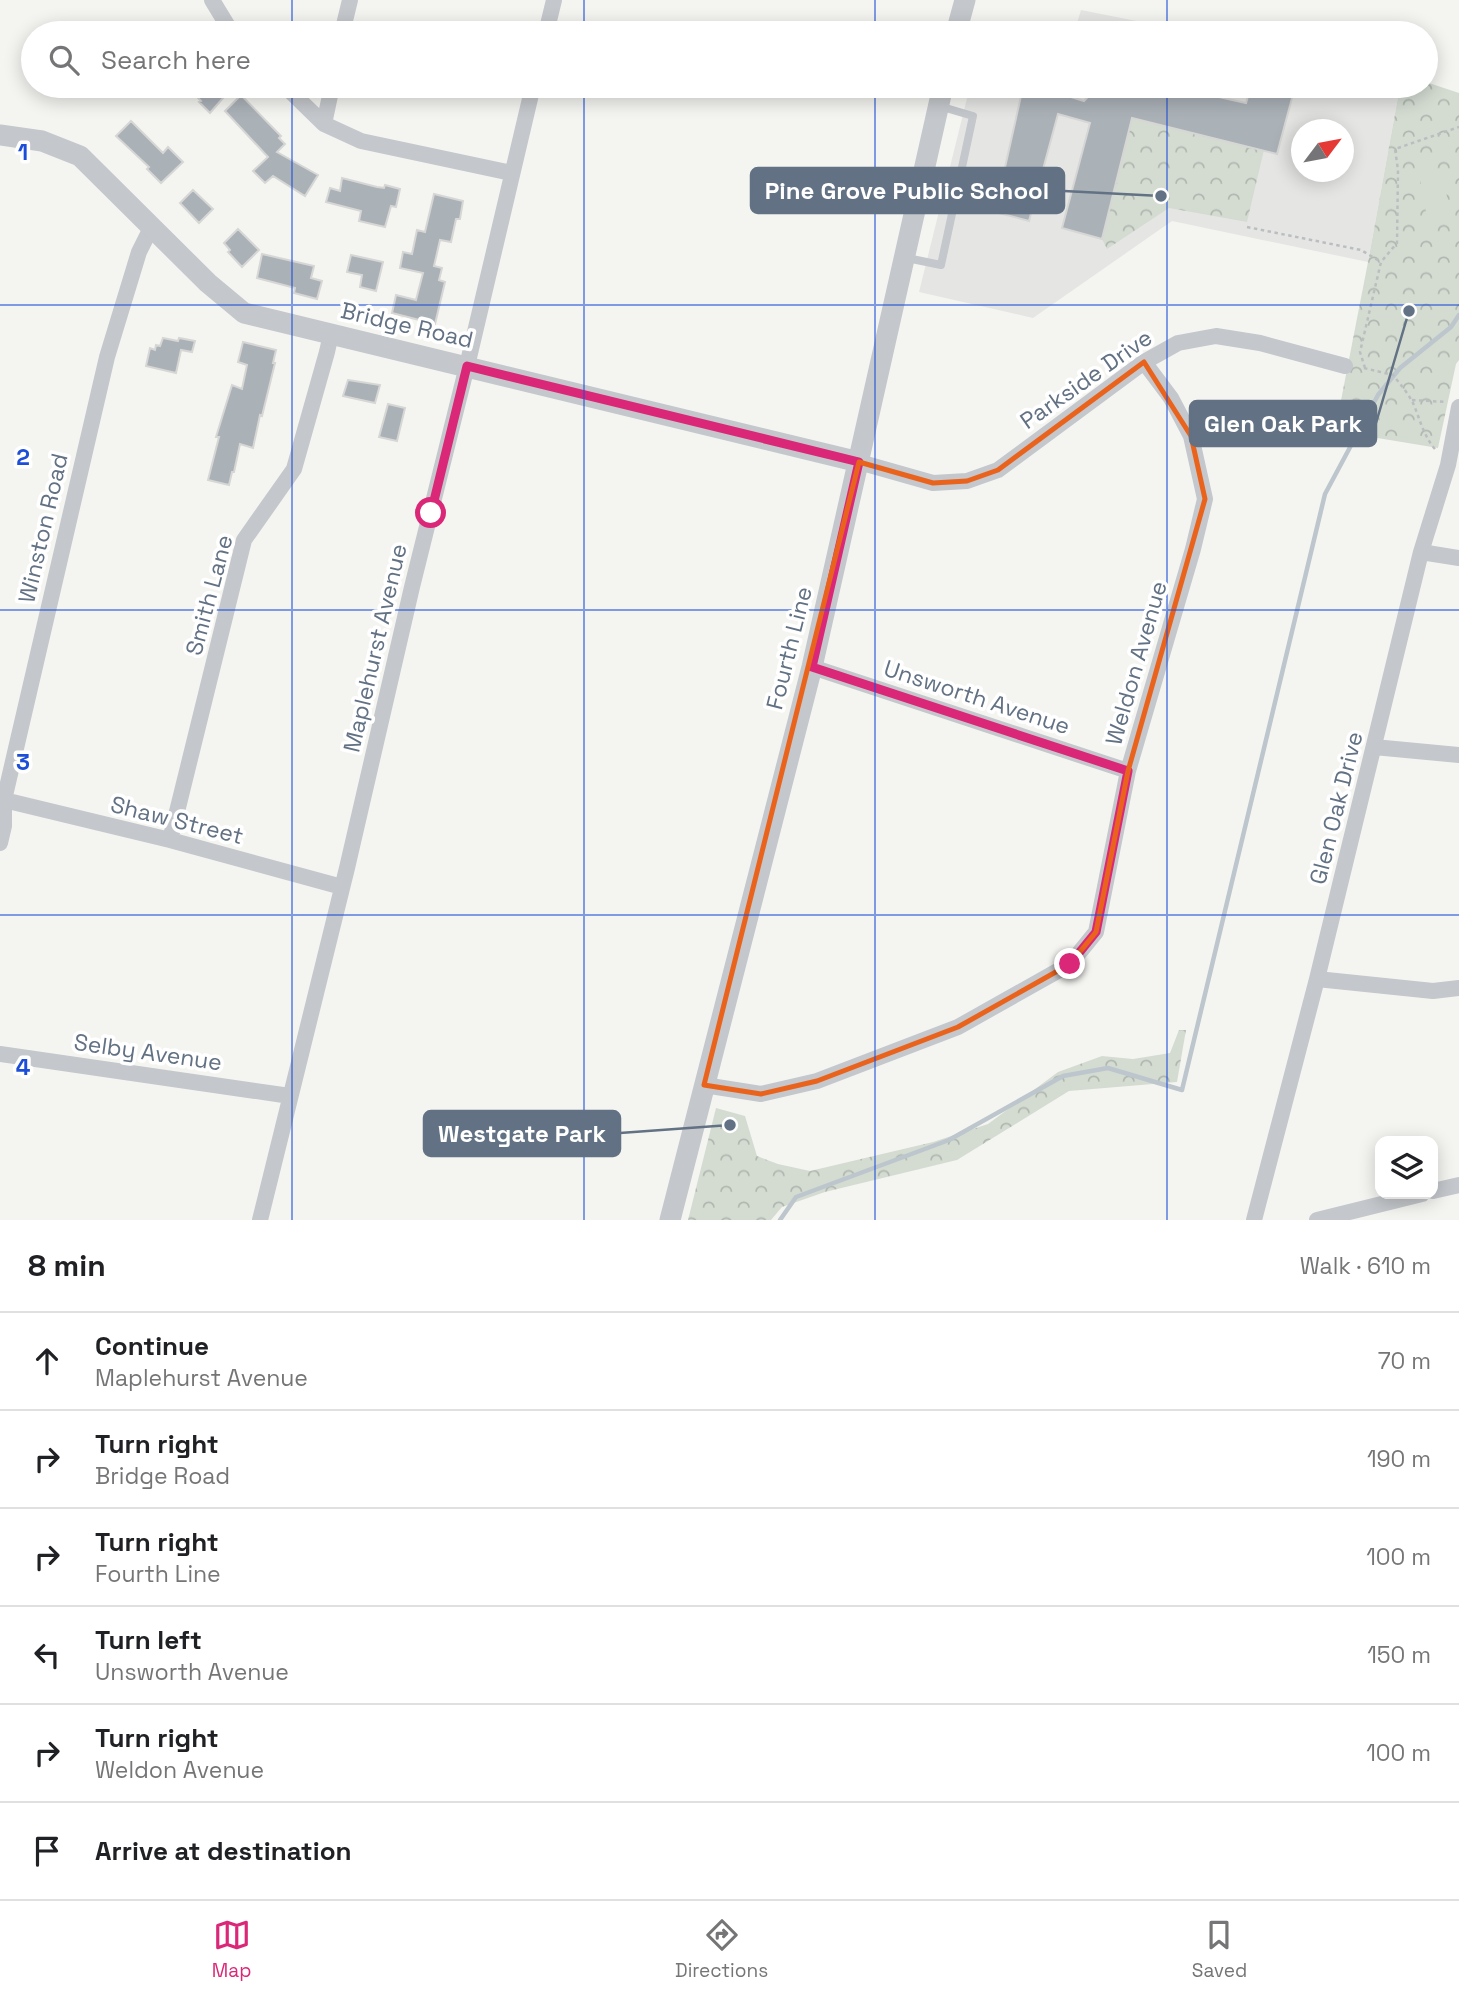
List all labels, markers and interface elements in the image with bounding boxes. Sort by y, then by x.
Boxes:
search box [21,21,1438,98]
icon: search [45,41,83,79]
text: Search here [101,43,251,77]
north arrow [1291,119,1354,182]
text: 1 [18,137,28,167]
callout: Pine Grove Public School [751,168,1064,213]
text: Pine Grove Public School [765,175,1049,206]
street label: Bridge Road [338,295,476,355]
street label: Parkside Drive [1014,322,1158,436]
callout: Glen Oak Park [1190,401,1376,446]
text: Glen Oak Park [1204,408,1362,439]
text: 2 [16,442,30,472]
street label: Winston Road [11,450,75,606]
route start [415,497,446,528]
street label: Smith Lane [179,531,239,659]
street label: Maplehurst Avenue [336,541,414,755]
street label: Weldon Avenue [1098,578,1174,748]
street label: Fourth Line [759,583,819,713]
street label: Unsworth Avenue [880,653,1074,741]
street label: Glen Oak Drive [1303,728,1369,888]
text: 3 [16,747,30,777]
street label: Shaw Street [107,789,247,851]
route end [1054,948,1085,979]
street label: Selby Avenue [72,1027,224,1077]
text: 4 [16,1052,31,1082]
callout: Westgate Park [424,1111,620,1156]
text: Westgate Park [438,1118,606,1149]
map controls [1375,1136,1438,1199]
button: layers [1375,1136,1438,1199]
text: 8 min [28,1246,106,1285]
text: Walk · 610 m [1300,1251,1431,1281]
text: Continue [95,1329,209,1363]
icon: ahead [28,1342,66,1380]
text: 70 m [1378,1346,1431,1376]
text: Maplehurst Avenue [95,1363,308,1393]
text: Turn right [95,1427,219,1461]
icon: right [28,1440,66,1478]
text: 190 m [1367,1444,1431,1474]
text: Bridge Road [95,1461,230,1491]
text: Turn right [95,1525,219,1559]
icon: right [28,1538,66,1576]
text: 100 m [1366,1542,1431,1572]
text: Fourth Line [95,1559,221,1589]
text: Turn left [95,1623,202,1657]
icon: left [28,1636,66,1674]
text: 150 m [1367,1640,1431,1670]
text: Unsworth Avenue [95,1657,289,1687]
text: Turn right [95,1721,219,1755]
icon: right [28,1734,66,1772]
text: 100 m [1366,1738,1431,1768]
text: Weldon Avenue [95,1755,264,1785]
icon: arrive [28,1832,66,1870]
text: Arrive at destination [95,1834,352,1868]
tab: Map [212,1916,251,1983]
tab: Directions [675,1916,768,1983]
tab: Saved [1192,1916,1247,1983]

